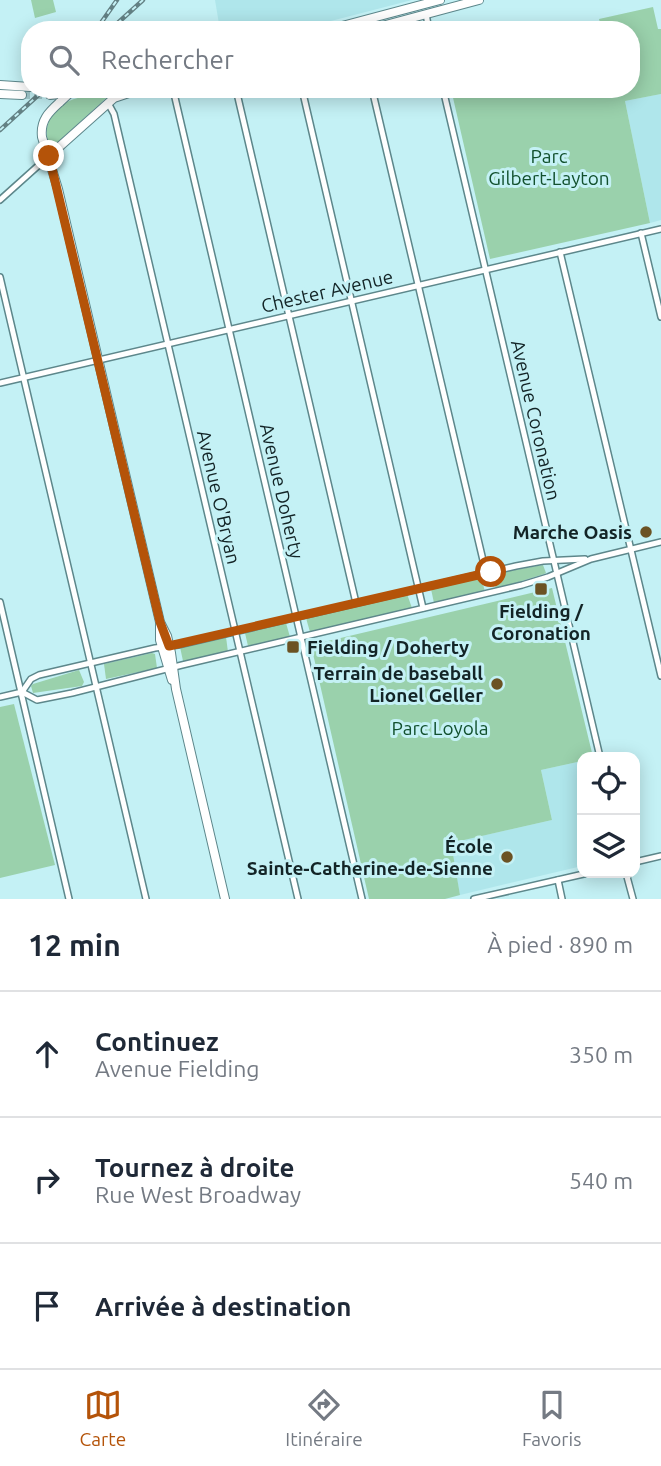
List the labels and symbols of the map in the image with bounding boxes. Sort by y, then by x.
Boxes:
route end [33,140,64,171]
park label: Parc Gilbert-Layton [488,145,610,189]
street label: Chester Avenue [259,265,395,317]
street label: Avenue Coronation [507,338,565,502]
street label: Avenue Doherty [256,421,308,561]
street label: Avenue O'Bryan [193,428,245,566]
place label: Marche Oasis [513,521,632,543]
marker: Marche Oasis [638,524,654,540]
route start [475,556,506,587]
marker: Fielding / Coronation [533,581,549,597]
place label: Fielding / Coronation [491,600,591,644]
place label: Fielding / Doherty [307,636,469,658]
marker: Fielding / Doherty [285,639,301,655]
place label: Terrain de baseball Lionel Geller [314,662,483,706]
marker: Terrain de baseball Lionel Geller [489,676,505,692]
park label: Parc Loyola [391,717,489,739]
place label: École Sainte-Catherine-de-Sienne [247,835,493,879]
marker: École Sainte-Catherine-de-Sienne [499,849,515,865]

